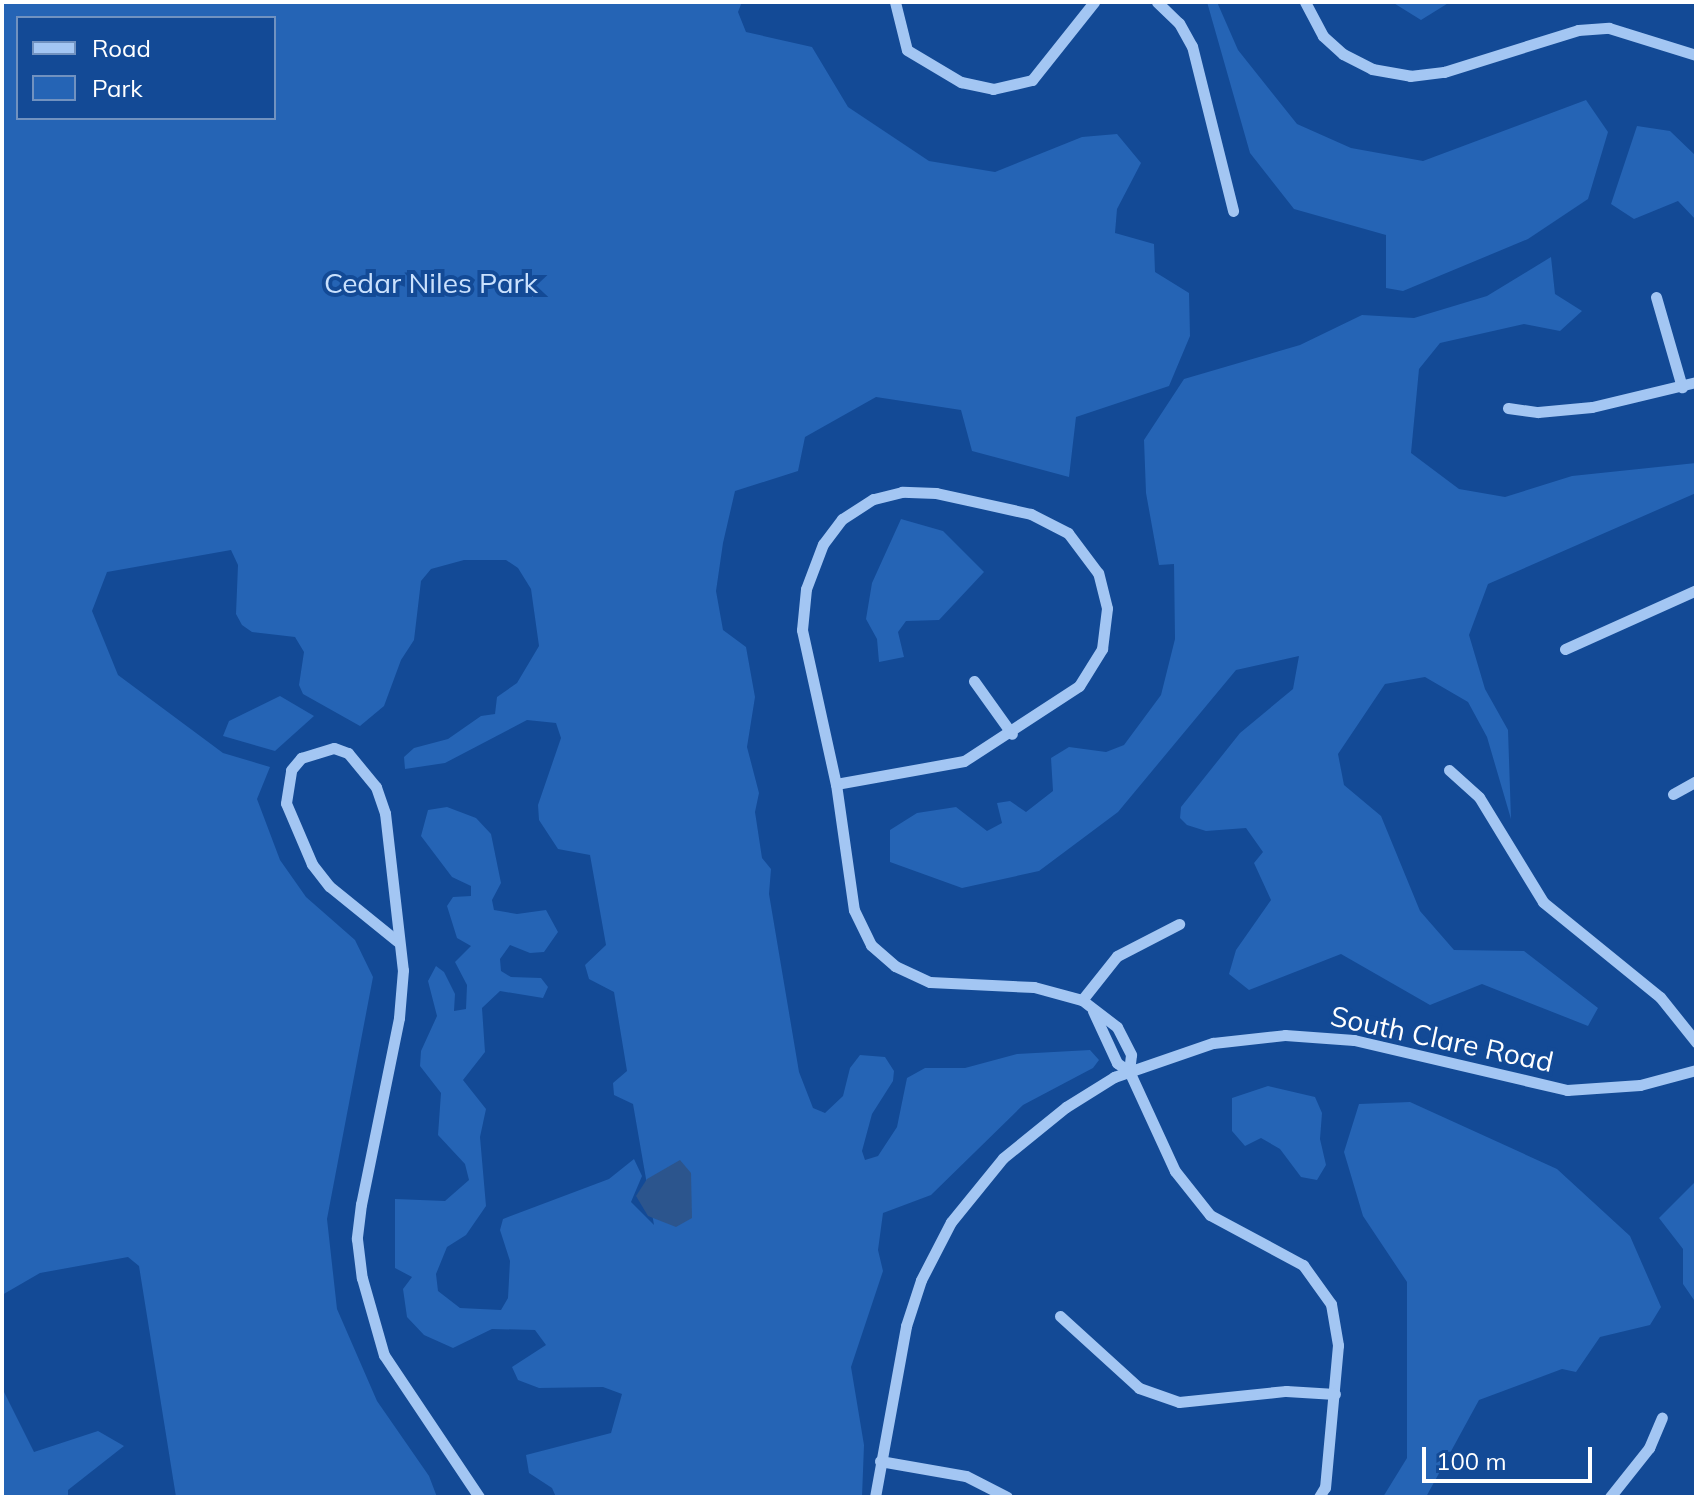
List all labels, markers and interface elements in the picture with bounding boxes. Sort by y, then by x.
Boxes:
legend [16,16,276,120]
text: Road [92,33,151,63]
text: Park [92,73,143,103]
park label: Cedar Niles Park [324,266,538,300]
street label: South Clare Road [1328,999,1556,1079]
scale bar [1426,1431,1596,1481]
text: 100 m [1436,1446,1507,1476]

